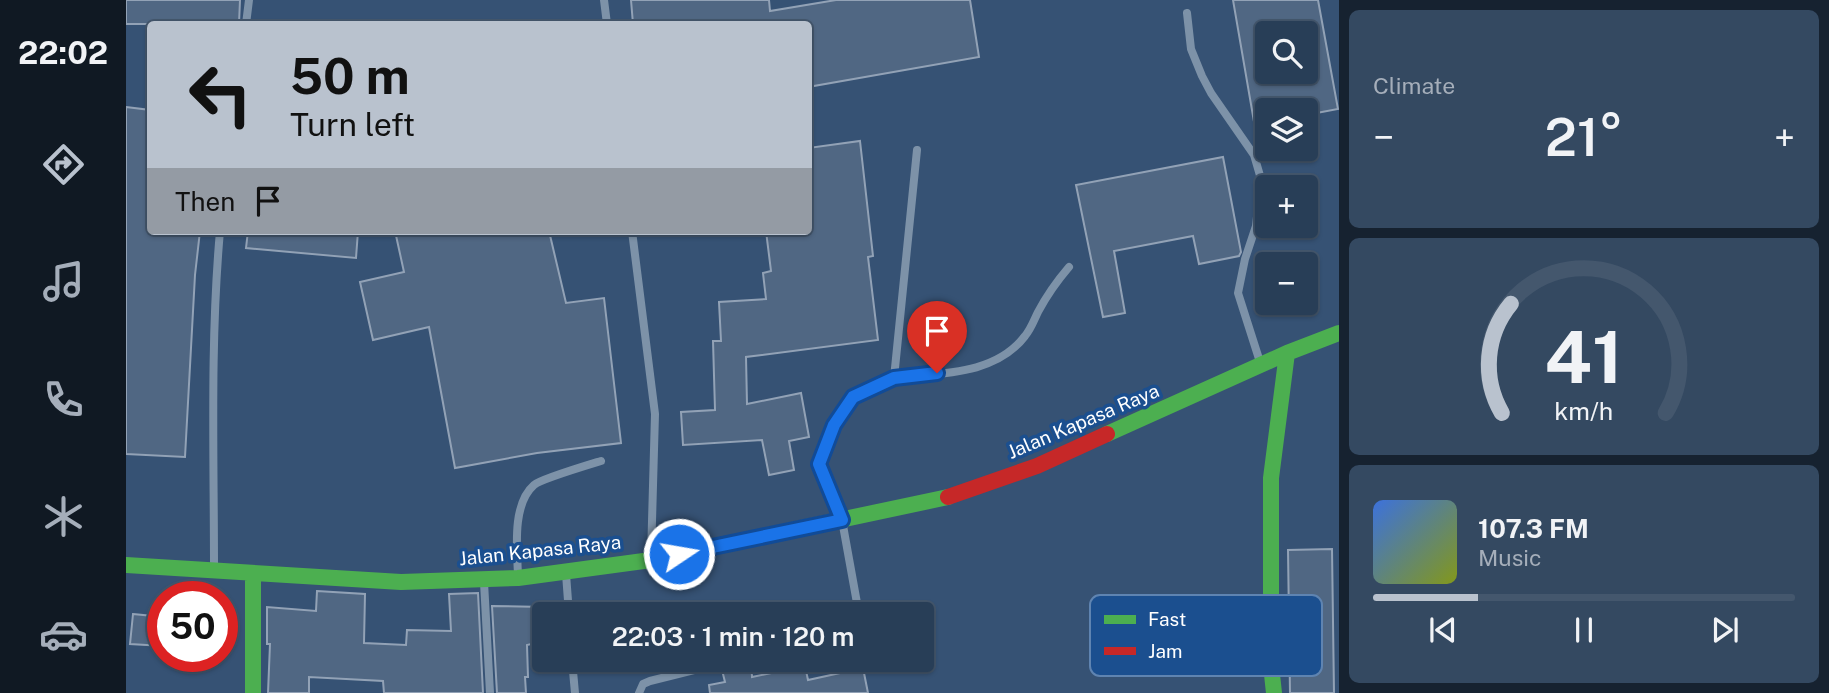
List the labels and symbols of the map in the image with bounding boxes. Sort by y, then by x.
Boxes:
pin [907,301,967,373]
street label: Jalan Kapasa Raya [1004,379,1162,463]
position arrow [642,517,716,591]
street label: Jalan Kapasa Raya [458,531,622,569]
speed limit sign: 50 [147,581,238,672]
legend [1090,595,1322,676]
text: Fast [1148,608,1186,630]
text: Jam [1148,640,1182,662]

